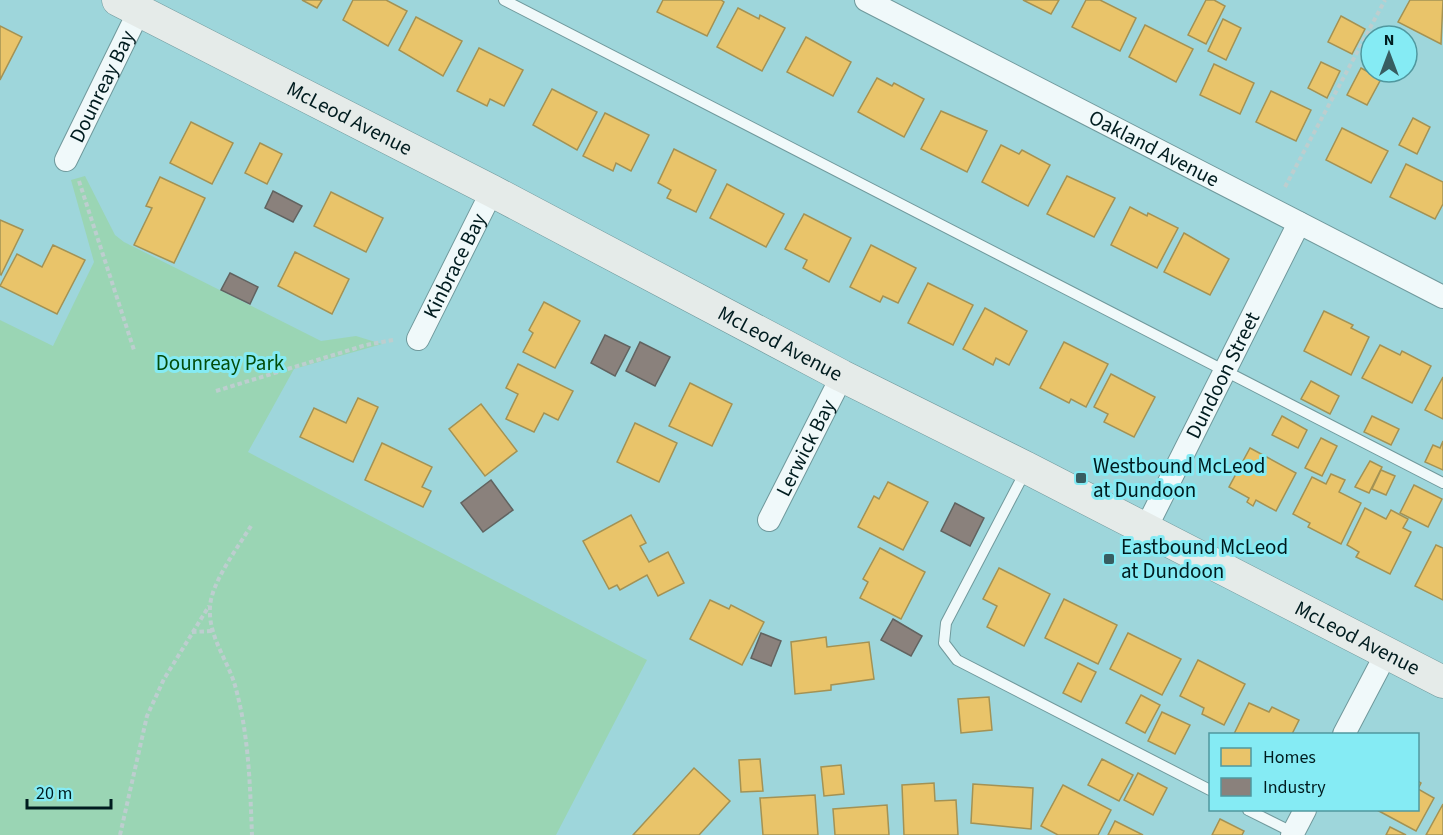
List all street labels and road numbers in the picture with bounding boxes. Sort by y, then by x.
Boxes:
street label: Dounreay Bay [62,25,142,148]
street label: McLeod Avenue [282,74,417,163]
street label: Oakland Avenue [1084,102,1225,194]
street label: Kinbrace Bay [416,208,494,324]
street label: McLeod Avenue [713,298,848,389]
street label: Dundoon Street [1178,306,1267,444]
street label: Lerwick Bay [768,394,843,502]
street label: McLeod Avenue [1290,593,1425,683]

